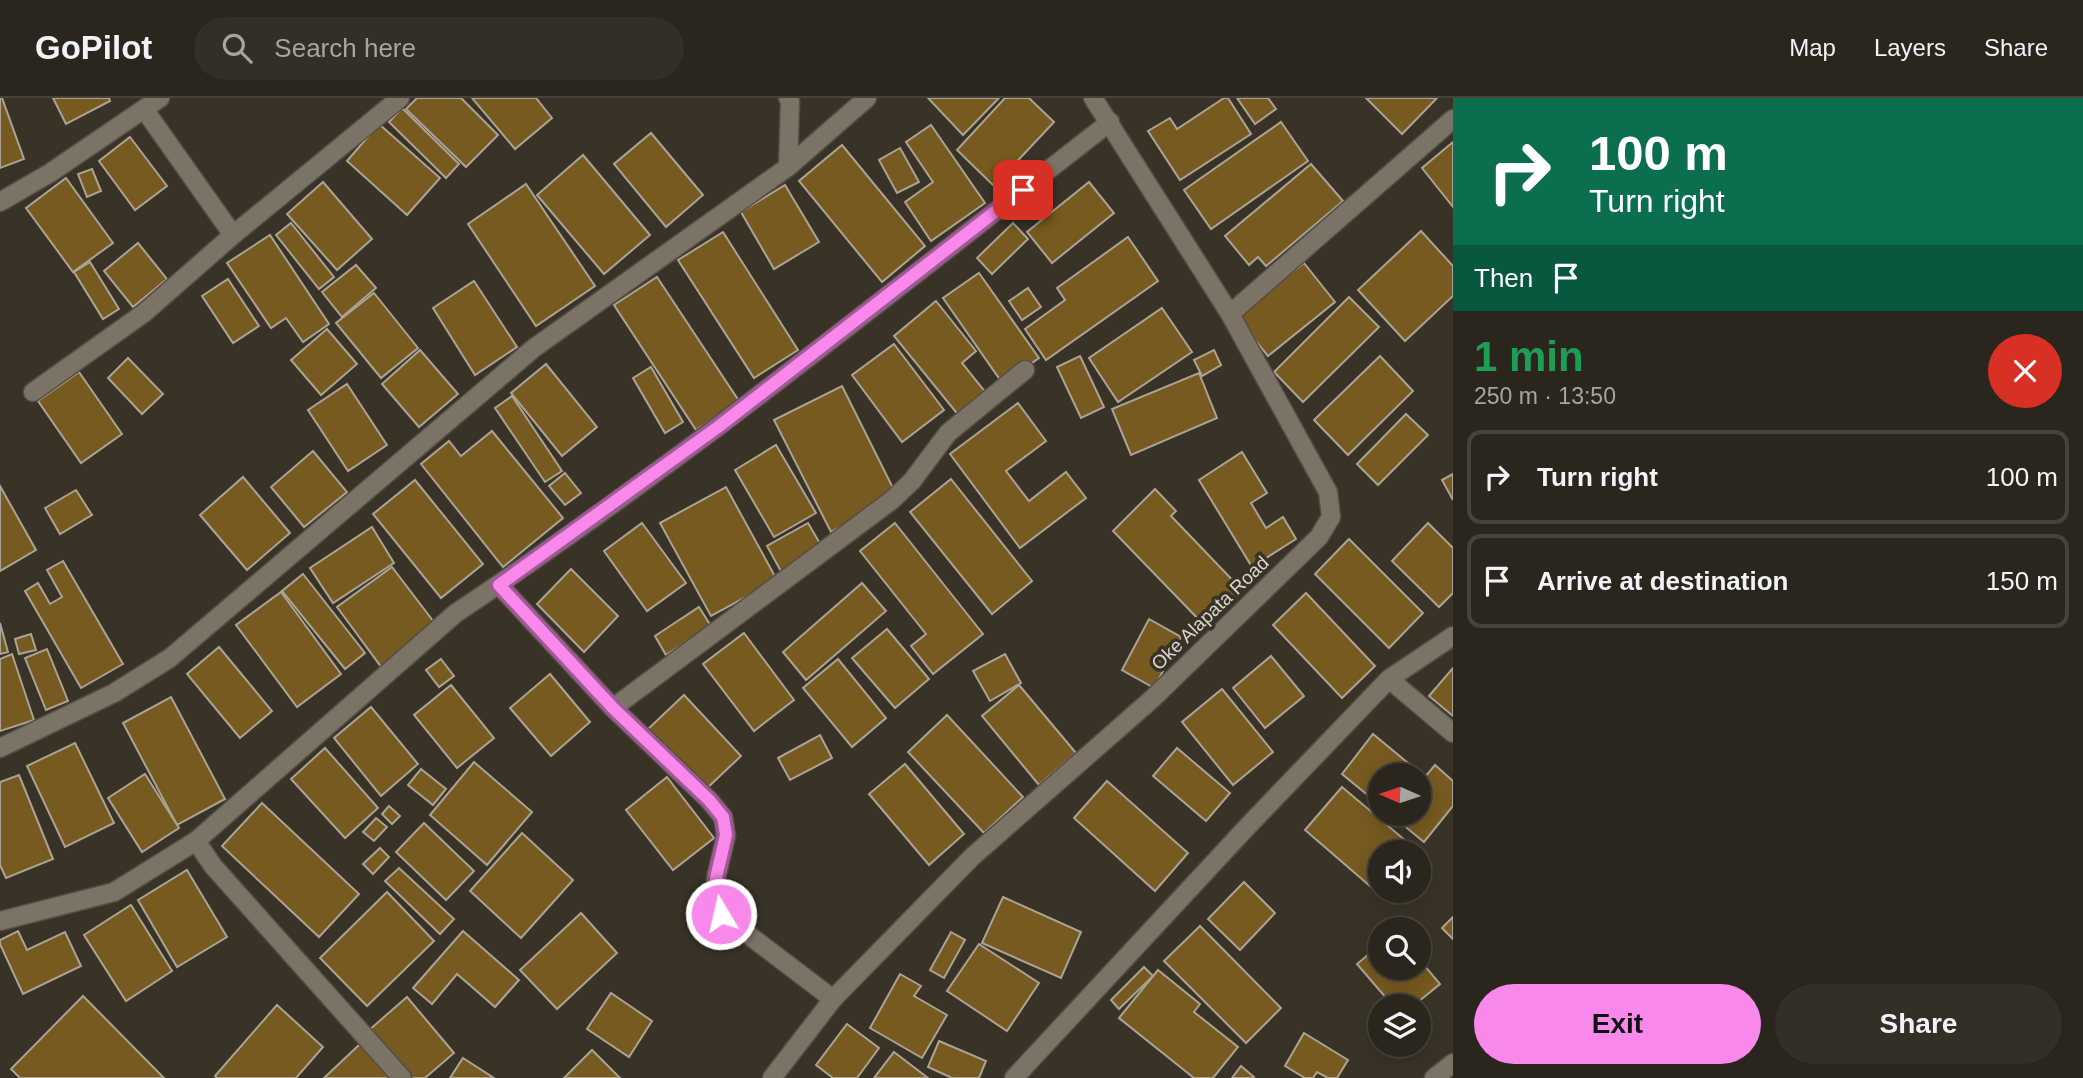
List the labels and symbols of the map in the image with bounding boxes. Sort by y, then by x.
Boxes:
pin [993,160,1053,220]
street label: Oke Alapata Road [1147,552,1273,674]
north arrow [1368,763,1432,826]
position arrow [684,877,758,951]

